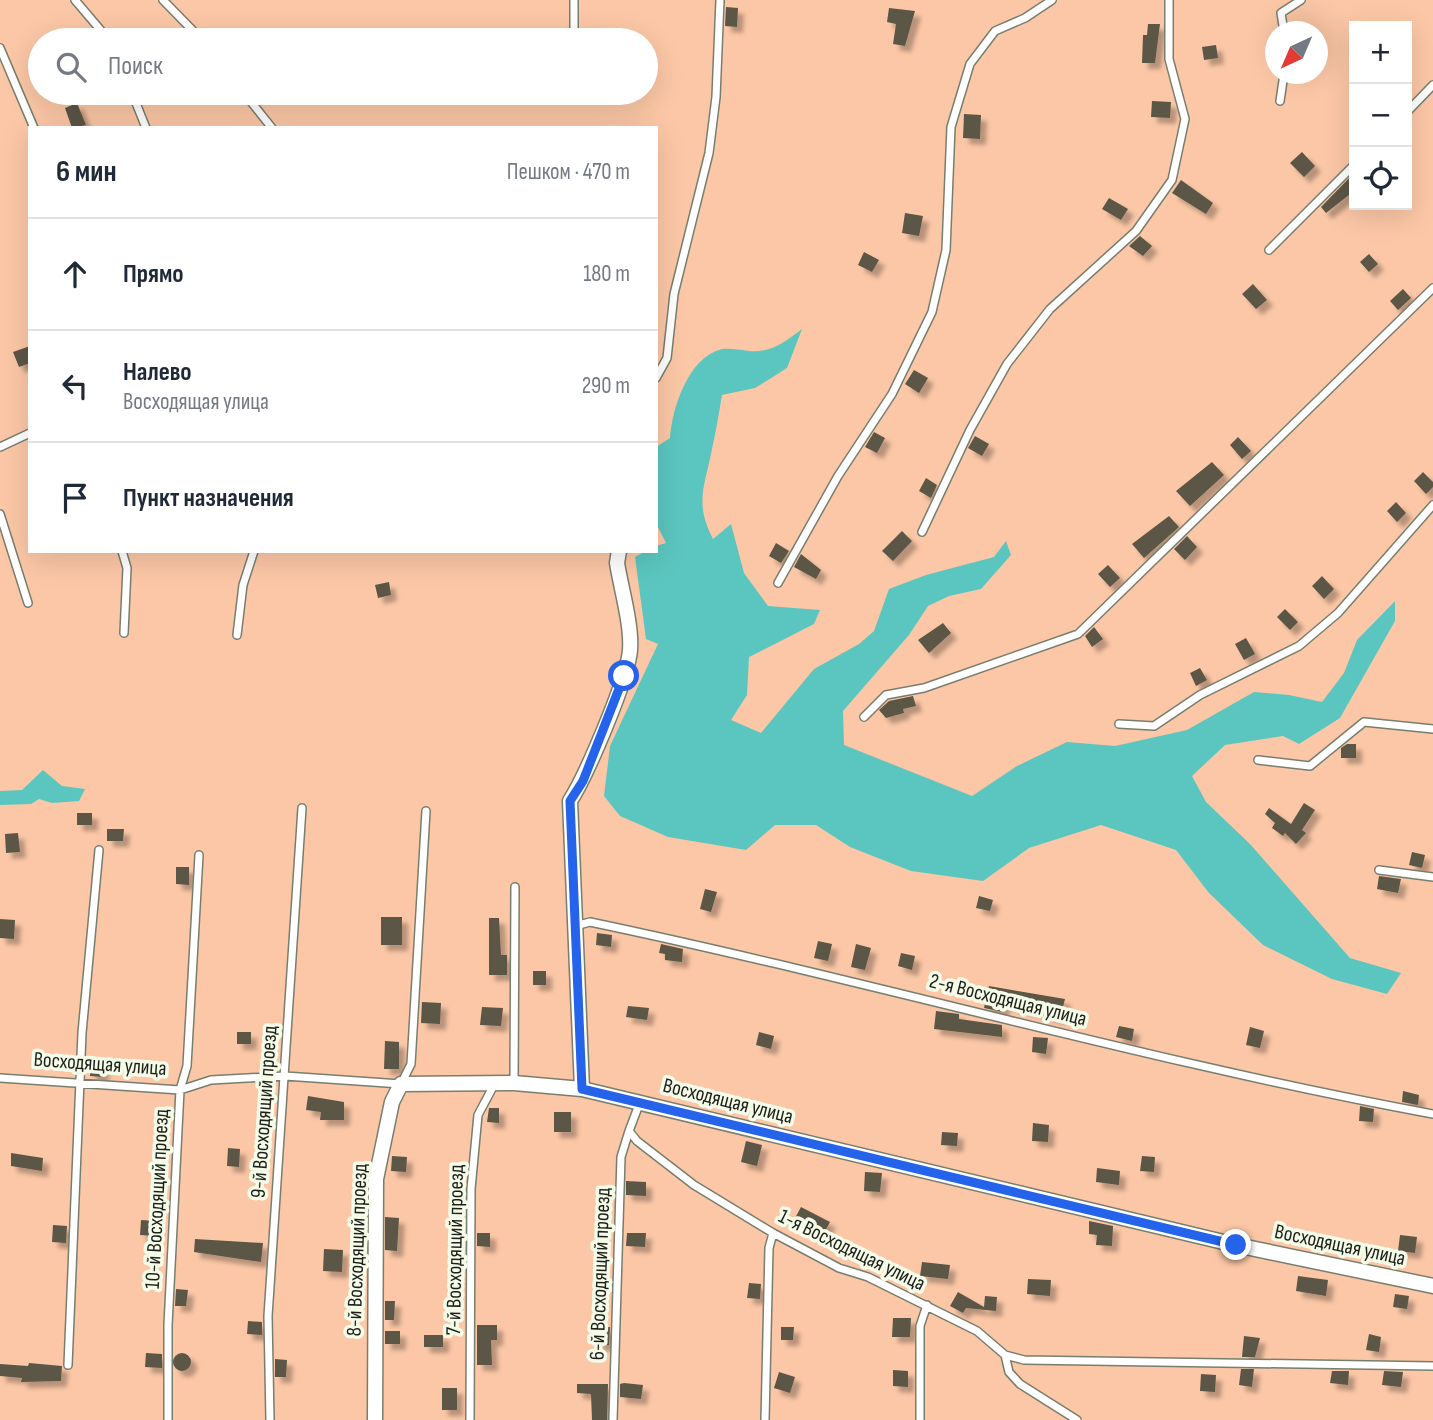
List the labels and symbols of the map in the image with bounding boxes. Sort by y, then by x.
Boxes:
north arrow [1265,21,1328,84]
route start [608,660,639,691]
street label: 2-я Восходящая улица [927,968,1089,1032]
street label: 9-й Восходящий проезд [246,1025,283,1199]
street label: Восходящая улица [33,1047,167,1081]
street label: Восходящая улица [660,1073,796,1129]
street label: 10-й Восходящий проезд [140,1108,174,1289]
street label: 8-й Восходящий проезд [341,1163,373,1337]
street label: 7-й Восходящий проезд [441,1164,469,1335]
street label: 6-й Восходящий проезд [584,1187,616,1361]
street label: 1-я Восходящая улица [775,1204,929,1296]
street label: Восходящая улица [1272,1219,1408,1271]
route end [1220,1229,1251,1260]

